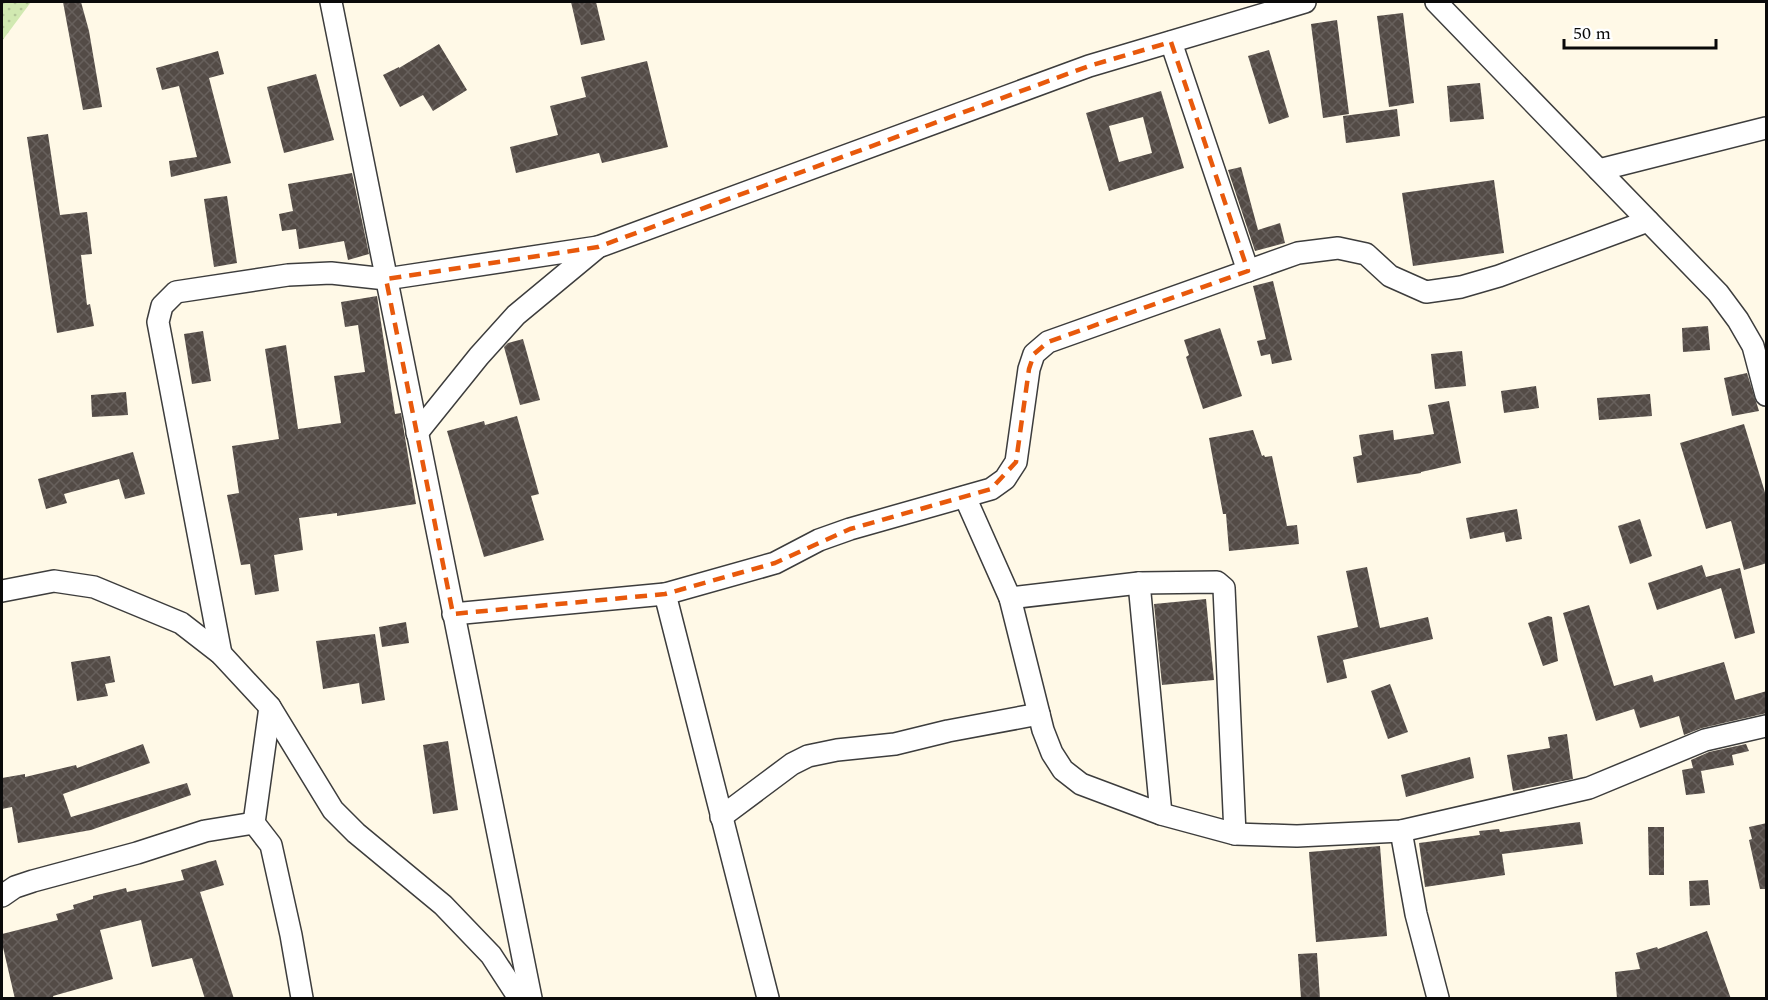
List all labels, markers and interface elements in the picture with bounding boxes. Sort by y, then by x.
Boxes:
scale bar [1564,12,1716,50]
text: 50 m [1573,20,1611,47]

